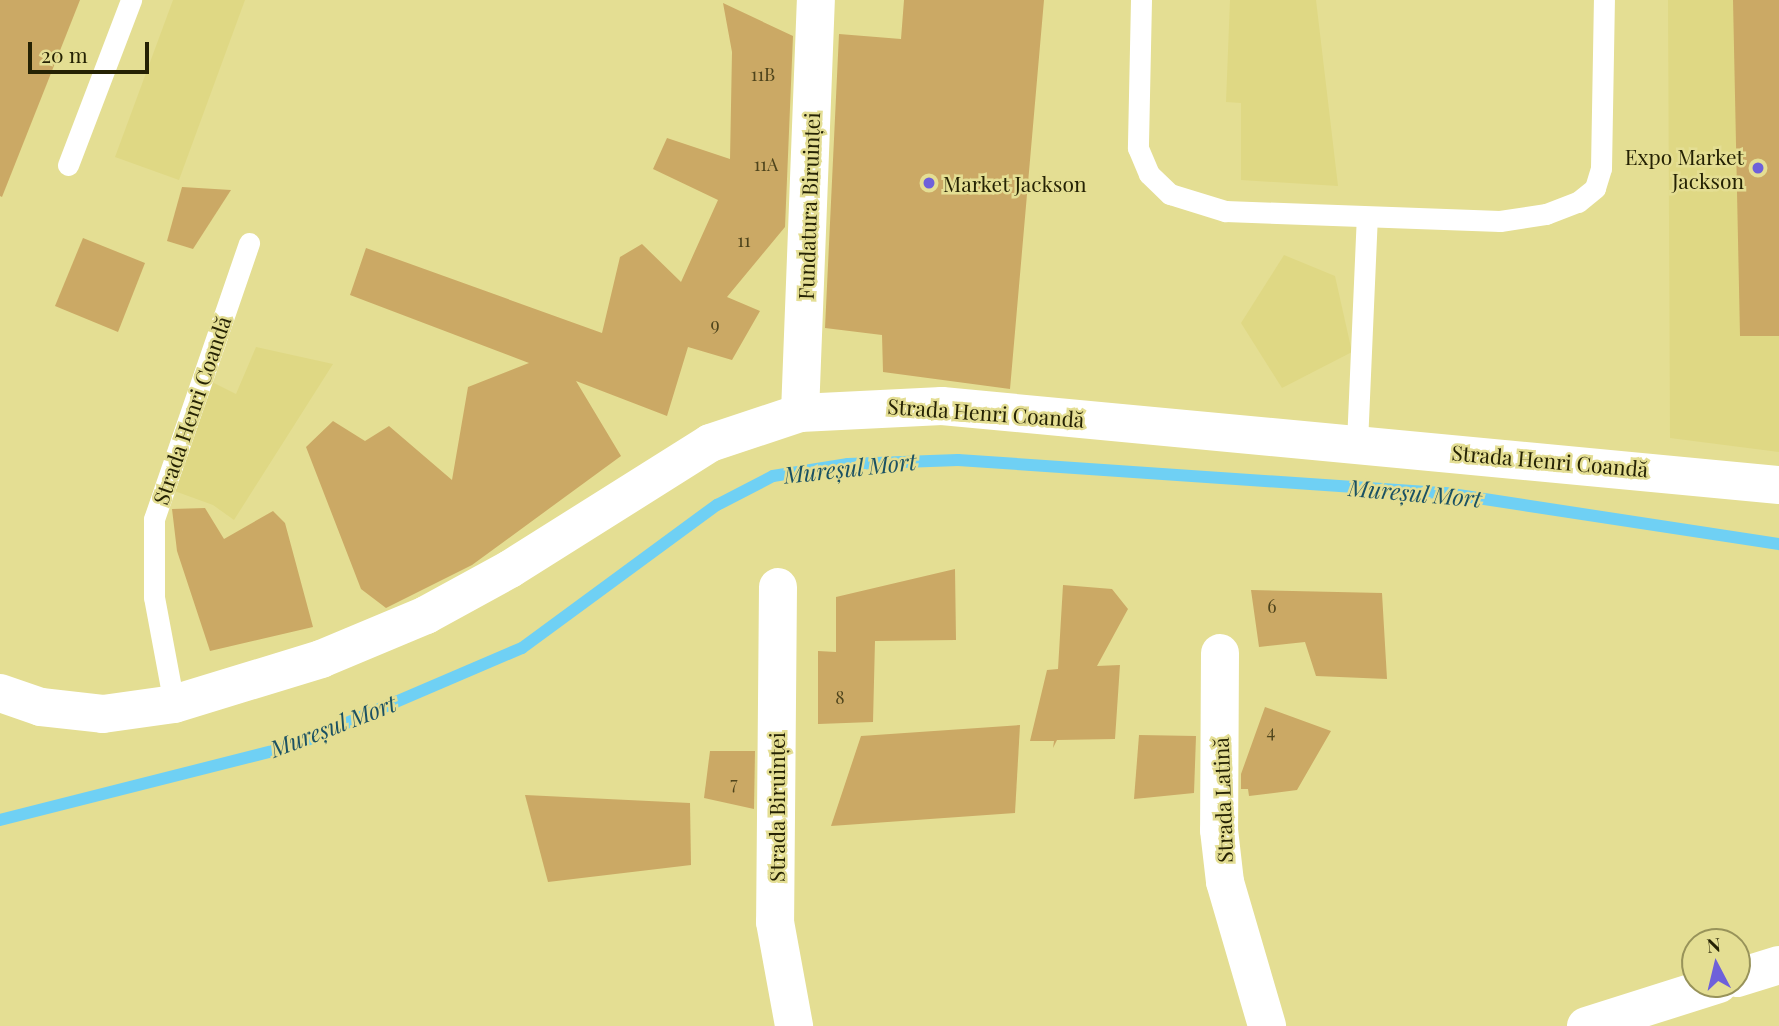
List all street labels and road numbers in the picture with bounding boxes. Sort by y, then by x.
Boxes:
street label: Fundatura Biruinței [792,112,824,300]
street label: Strada Henri Coandă [147,313,235,507]
street label: Strada Henri Coandă [887,393,1085,431]
street label: Strada Henri Coandă [1451,439,1649,481]
street label: Strada Biruinței [763,732,789,882]
street label: Strada Latină [1207,737,1237,863]

